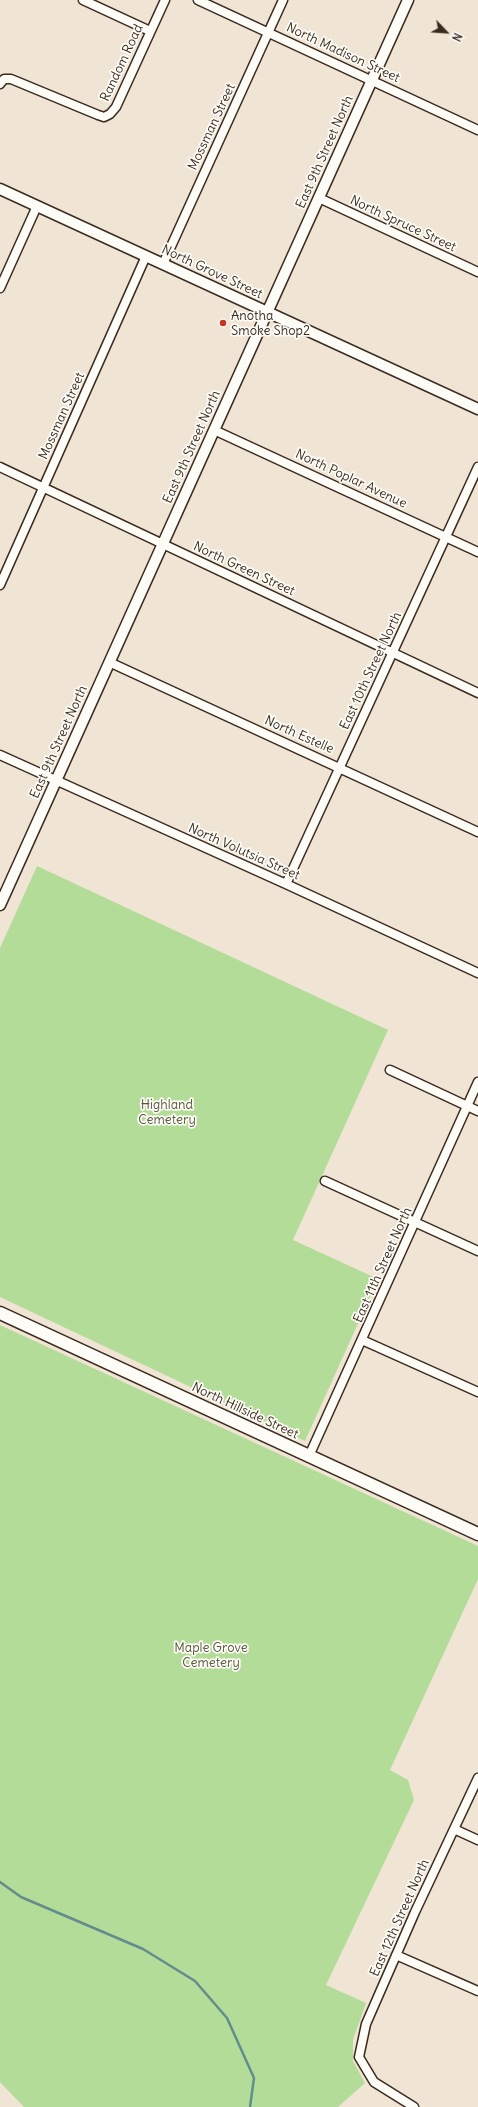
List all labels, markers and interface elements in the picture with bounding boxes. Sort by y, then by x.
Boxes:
north arrow [426,12,466,52]
street label: North Madison Street [284,20,402,86]
street label: Random Road [97,22,147,104]
text: N [449,31,465,43]
street label: Mossman Street [185,81,239,173]
street label: East 9th Street North [293,93,357,211]
street label: North Spruce Street [348,193,458,255]
street label: North Grove Street [159,242,265,302]
place label: Anotha Smoke Shop2 [231,308,310,339]
marker: Anotha Smoke Shop2 [218,318,228,328]
street label: Mossman Street [36,370,88,462]
street label: East 9th Street North [160,388,224,506]
street label: North Poplar Avenue [293,446,409,512]
street label: North Green Street [191,539,297,599]
street label: East 10th Street North [337,610,405,732]
street label: East 9th Street North [27,683,91,801]
street label: North Estelle [262,713,336,757]
street label: North Volutsia Street [186,820,302,884]
park label: Highland Cemetery [138,1097,196,1128]
street label: East 11th Street North [351,1205,415,1325]
street label: North Hillside Street [189,1379,301,1443]
park label: Maple Grove Cemetery [174,1640,248,1671]
street label: East 12th Street North [367,1857,433,1979]

